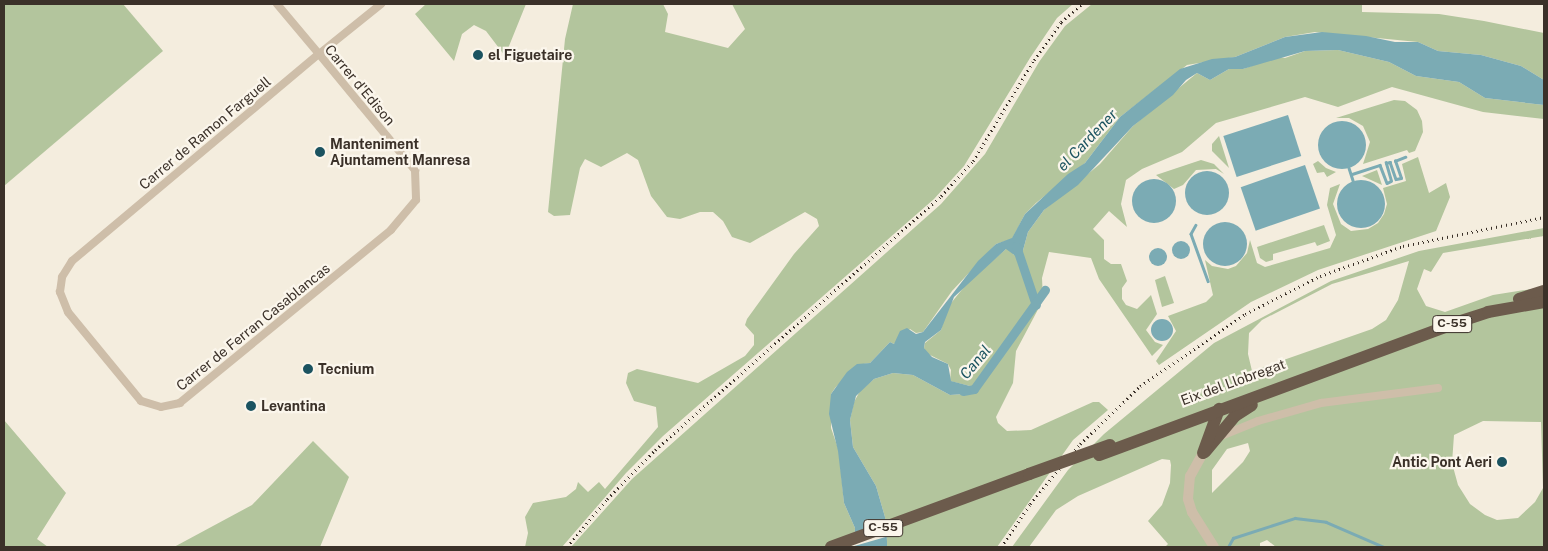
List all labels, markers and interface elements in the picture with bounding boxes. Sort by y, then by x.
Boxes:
street label: Carrer d'Edison [321,41,399,129]
place label: el Figuetaire [488,47,572,63]
marker: el Figuetaire [472,49,484,61]
street label: Carrer de Ramon Farguell [136,73,274,193]
water label: el Cardener [1053,105,1121,175]
place label: Manteniment Ajuntament Manresa [330,136,470,168]
marker: Manteniment Ajuntament Manresa [314,146,326,158]
street label: Carrer de Ferran Casablancas [173,260,333,394]
road number: C-55 [1432,314,1472,334]
water label: Canal [956,341,994,383]
street label: Eix del Llobregat [1178,355,1288,409]
place label: Tecnium [318,361,374,377]
marker: Tecnium [302,363,314,375]
place label: Levantina [261,398,326,414]
marker: Levantina [245,400,257,412]
place label: Antic Pont Aeri [1392,454,1492,470]
marker: Antic Pont Aeri [1496,456,1508,468]
road number: C-55 [863,518,903,538]

